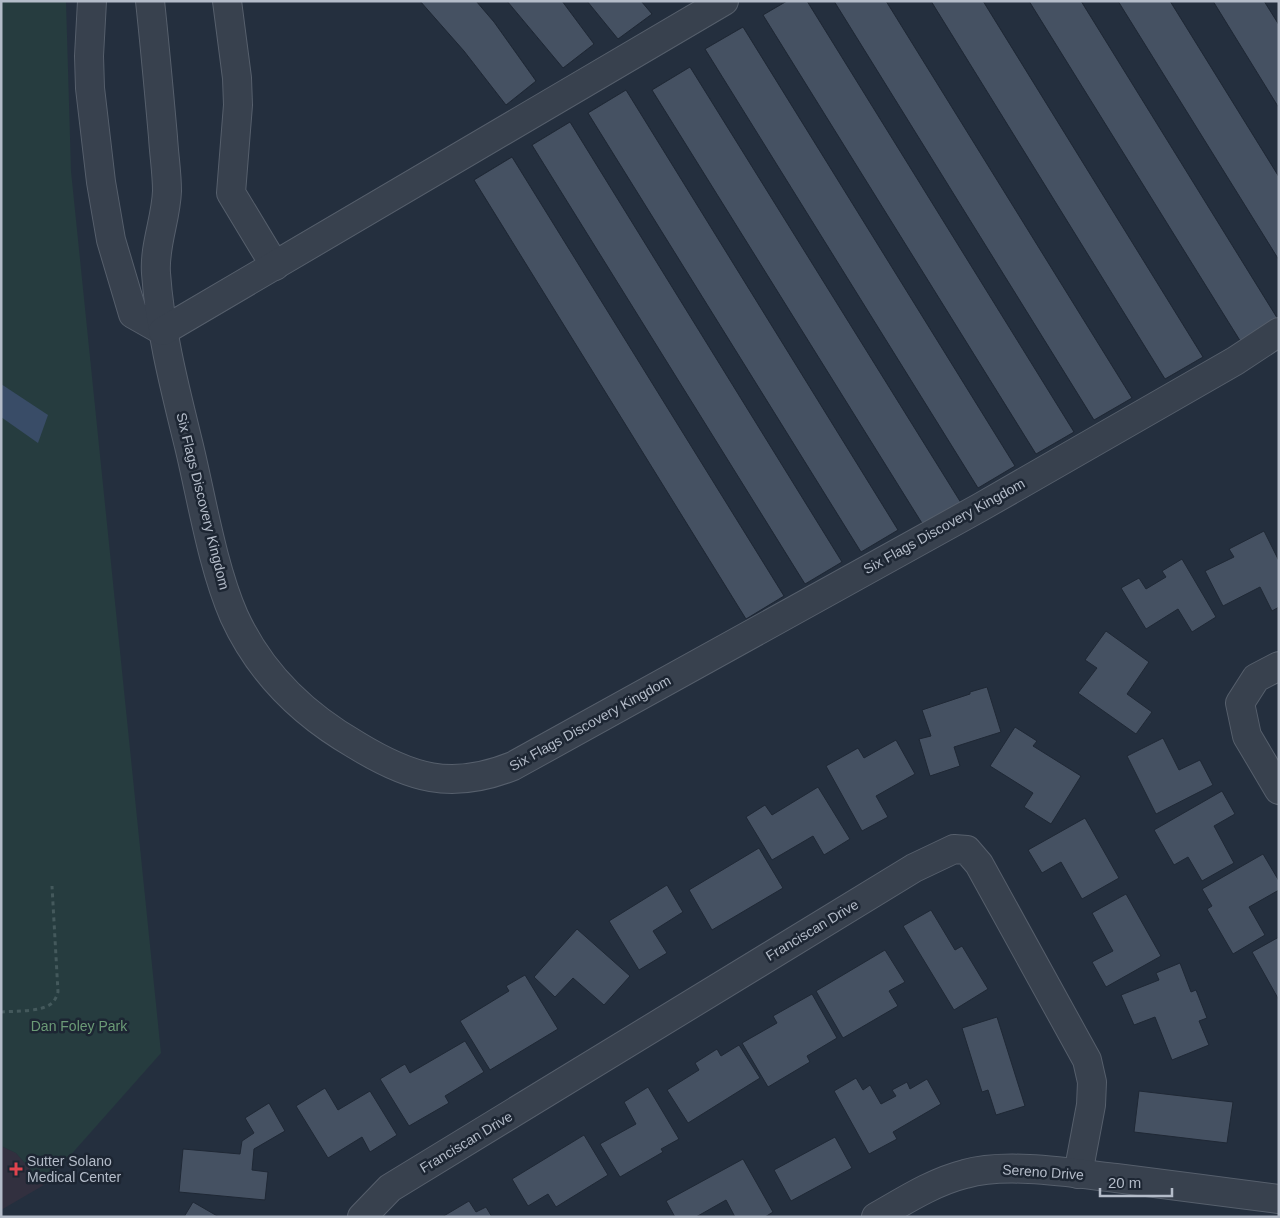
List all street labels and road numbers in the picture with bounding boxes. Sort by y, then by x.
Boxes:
street label: Six Flags Discovery Kingdom [173,411,233,591]
street label: Six Flags Discovery Kingdom [861,475,1027,577]
street label: Six Flags Discovery Kingdom [507,672,673,774]
street label: Franciscan Drive [763,896,861,964]
street label: Franciscan Drive [417,1108,515,1176]
street label: Sereno Drive [1002,1161,1085,1183]

